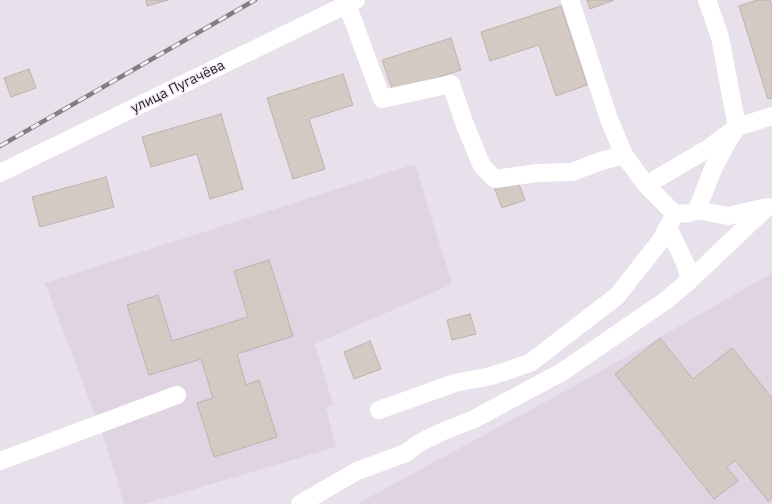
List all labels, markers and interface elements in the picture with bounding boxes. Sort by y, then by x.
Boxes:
street label: улица Пугачёва [128,57,228,117]

